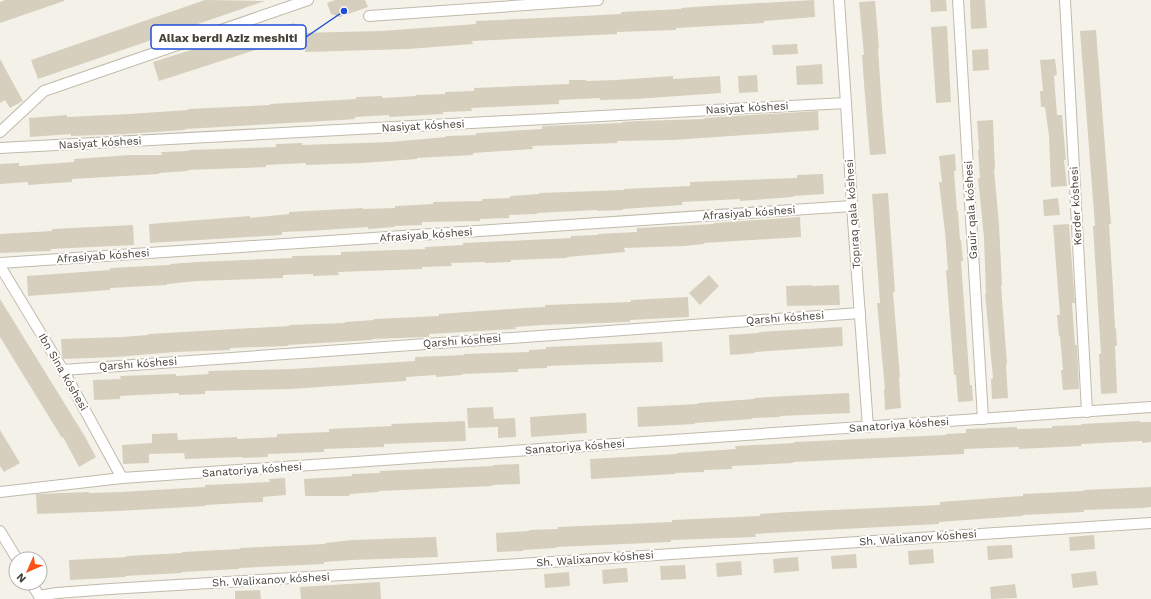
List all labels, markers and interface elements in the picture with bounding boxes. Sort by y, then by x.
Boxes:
callout: Allax berdi Aziz meshiti [151,25,306,49]
text: Allax berdi Aziz meshiti [159,31,297,45]
street label: Nasiyat kóshesi [705,99,789,117]
street label: Nasiyat kóshesi [381,117,465,135]
street label: Nasiyat kóshesi [58,134,142,152]
street label: Topıraq qala kóshesi [843,159,863,269]
street label: Gauir qala kóshesi [962,160,980,259]
street label: Kerder kóshesi [1067,166,1085,246]
street label: Afrasiyab kóshesi [702,203,796,223]
street label: Afrasiyab kóshesi [379,225,473,245]
street label: Afrasiyab kóshesi [56,246,150,266]
street label: Qarshı kóshesi [745,309,825,327]
street label: Ibn Sina kóshesi [36,331,91,413]
street label: Qarshı kóshesi [422,332,502,350]
street label: Qarshı kóshesi [98,355,178,373]
street label: Sanatoriya kóshesi [849,415,949,435]
street label: Sanatoriya kóshesi [525,437,625,457]
street label: Sanatoriya kóshesi [202,460,302,480]
street label: Sh. Walixanov kóshesi [859,527,977,549]
street label: Sh. Walixanov kóshesi [536,548,654,570]
north arrow [8,551,48,591]
text: N [14,570,29,585]
street label: Sh. Walixanov kóshesi [212,570,330,590]

